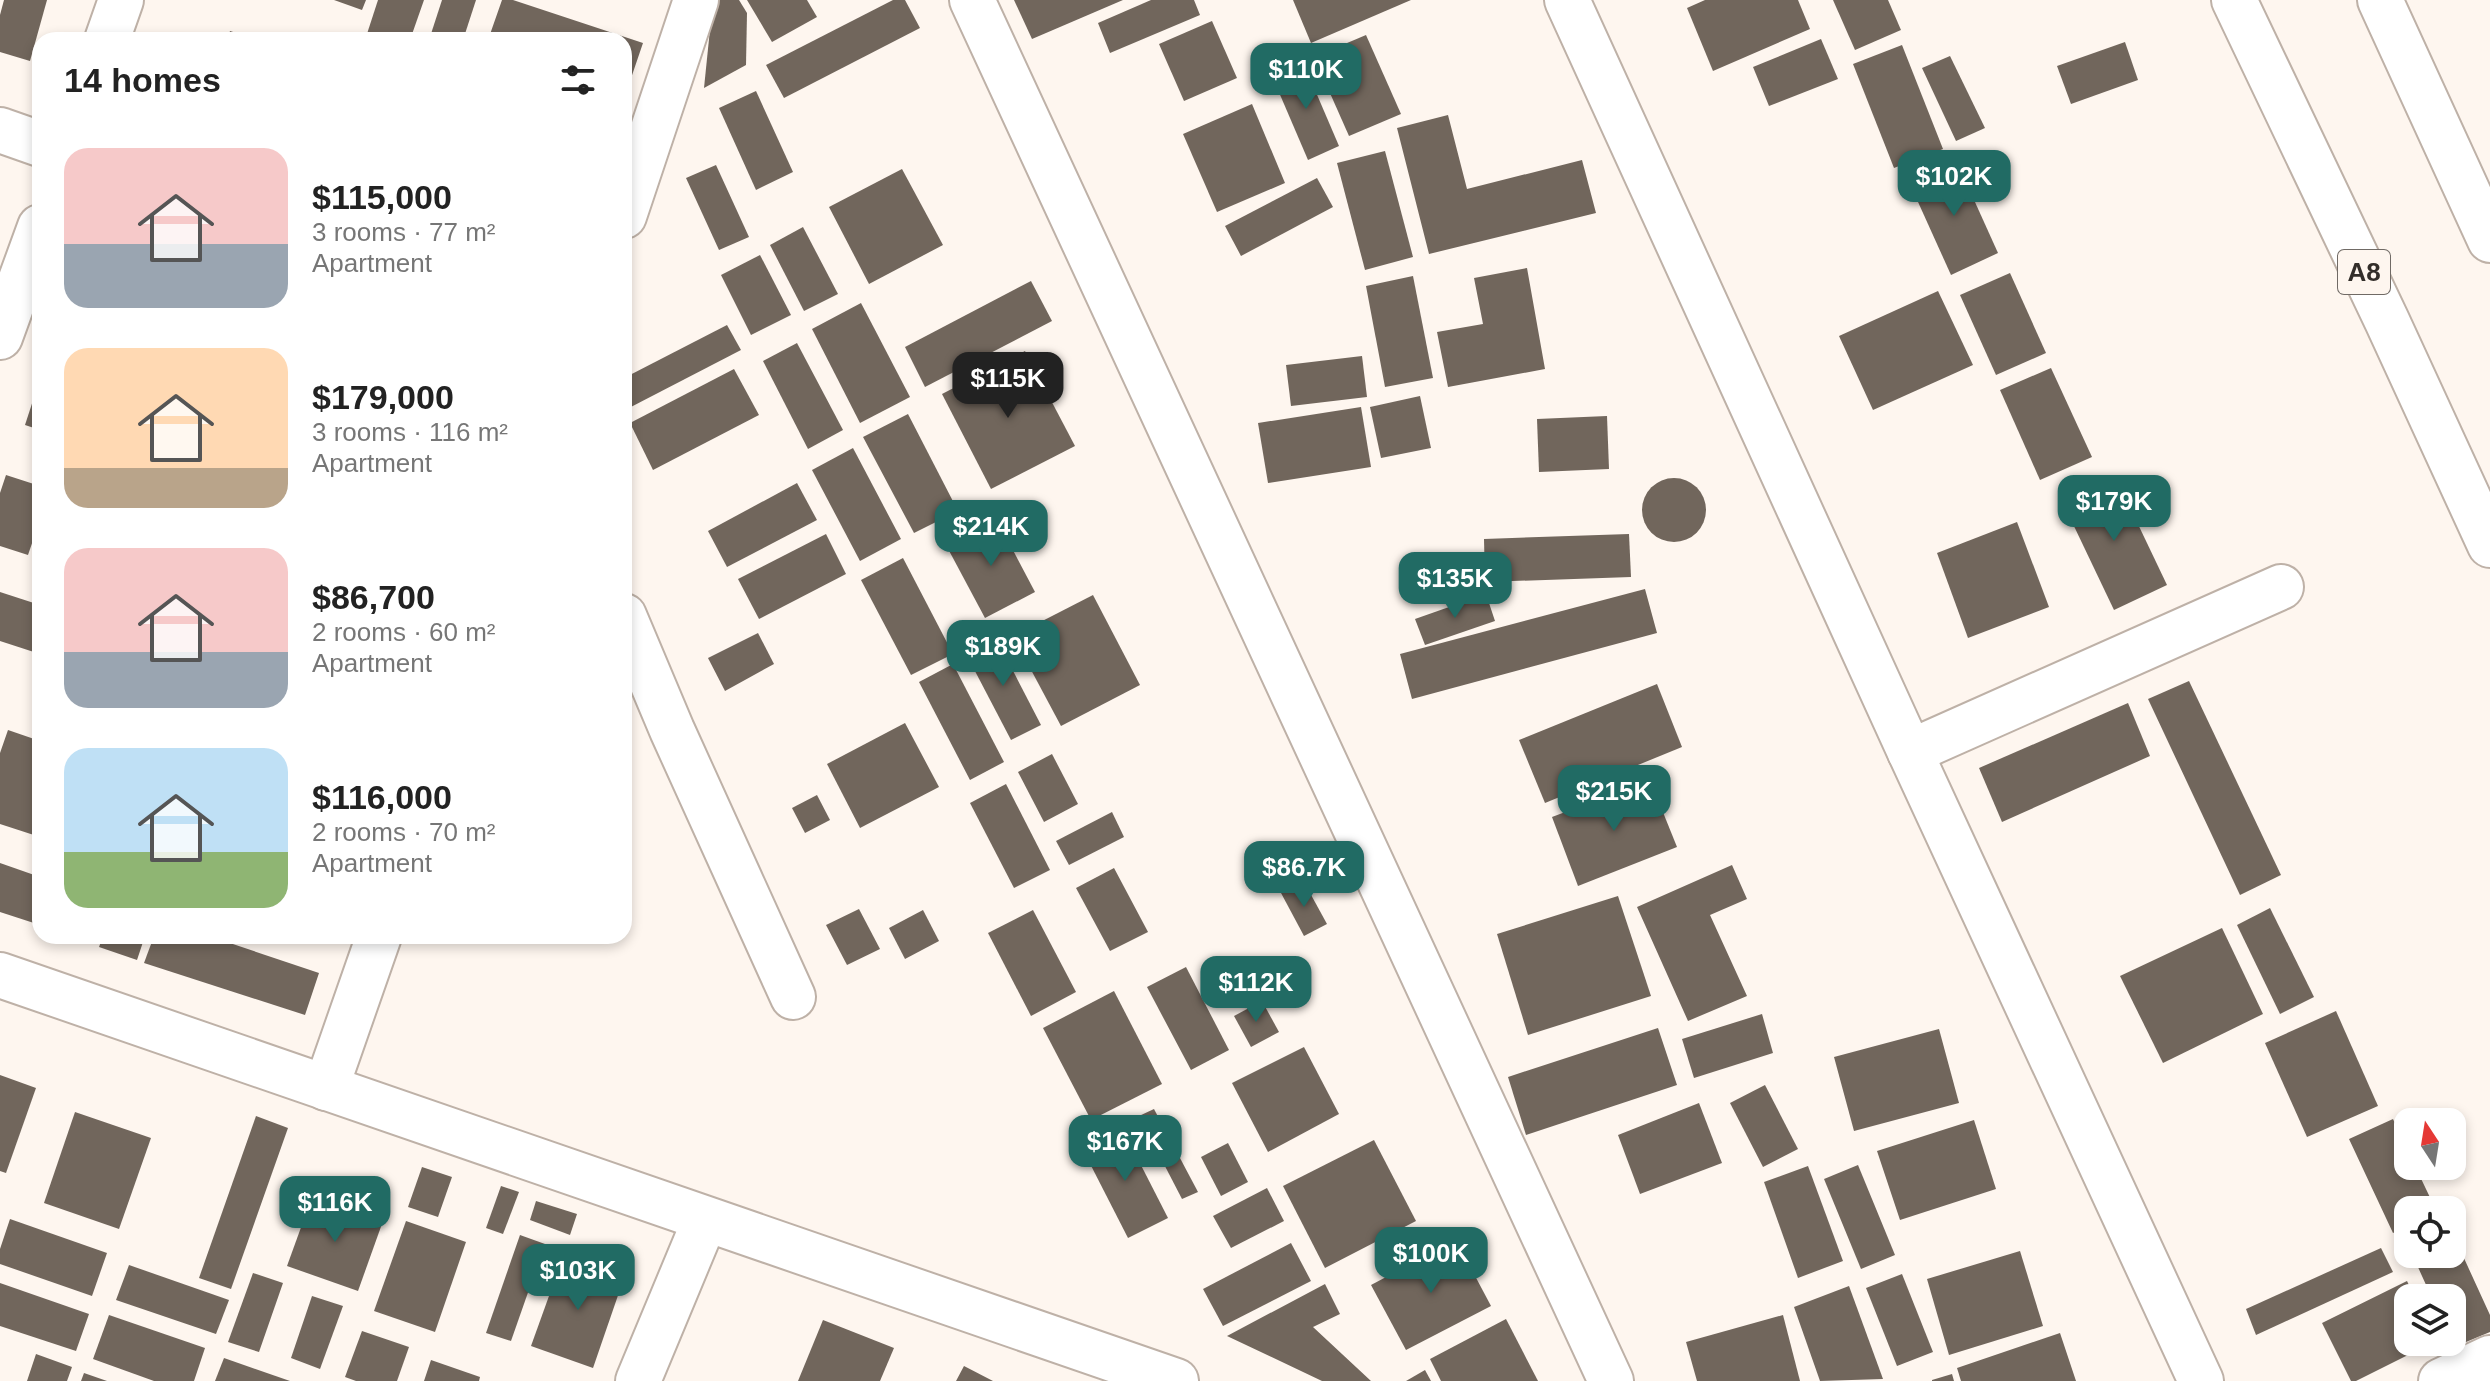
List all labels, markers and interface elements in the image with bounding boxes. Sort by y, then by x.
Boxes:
pin: $110K [1250,43,1362,111]
text: $110K [1268,54,1344,84]
icon: filters [556,58,600,102]
text: 14 homes [64,61,221,99]
pin: $102K [1898,150,2010,218]
text: $102K [1916,161,1992,191]
text: $115,000 [312,178,452,216]
icon: home [128,180,224,276]
text: 3 rooms · 77 m² [312,217,496,247]
text: Apartment [312,248,432,278]
road number: A8 [2338,250,2390,294]
pin: $115K [952,352,1064,420]
text: $115K [970,363,1046,393]
text: $179,000 [312,378,454,416]
icon: home [128,380,224,476]
text: 3 rooms · 116 m² [312,417,508,447]
text: Apartment [312,448,432,478]
pin: $179K [2058,475,2170,543]
text: $179K [2076,486,2152,516]
pin: $214K [935,500,1047,568]
text: $214K [953,511,1029,541]
pin: $135K [1399,552,1511,620]
text: $135K [1417,563,1493,593]
text: $86,700 [312,578,435,616]
icon: home [128,580,224,676]
text: 2 rooms · 60 m² [312,617,496,647]
pin: $189K [947,620,1059,688]
text: $189K [965,631,1041,661]
text: Apartment [312,648,432,678]
pin: $215K [1558,765,1670,833]
text: $215K [1576,776,1652,806]
text: $116,000 [312,778,452,816]
icon: home [128,780,224,876]
text: 2 rooms · 70 m² [312,817,496,847]
pin: $86.7K [1239,841,1369,909]
text: Apartment [312,848,432,878]
text: $86.7K [1262,852,1346,882]
pin: $112K [1200,956,1312,1024]
text: $112K [1218,967,1294,997]
north arrow [2394,1108,2466,1180]
map controls [2394,1108,2466,1356]
pin: $167K [1069,1115,1181,1183]
text: $167K [1087,1126,1163,1156]
pin: $116K [279,1176,391,1244]
text: $116K [297,1187,373,1217]
button: locate [2394,1196,2466,1268]
pin: $100K [1375,1227,1487,1295]
text: $100K [1393,1238,1469,1268]
pin: $103K [522,1244,634,1312]
text: $103K [540,1255,616,1285]
button: layers [2394,1284,2466,1356]

